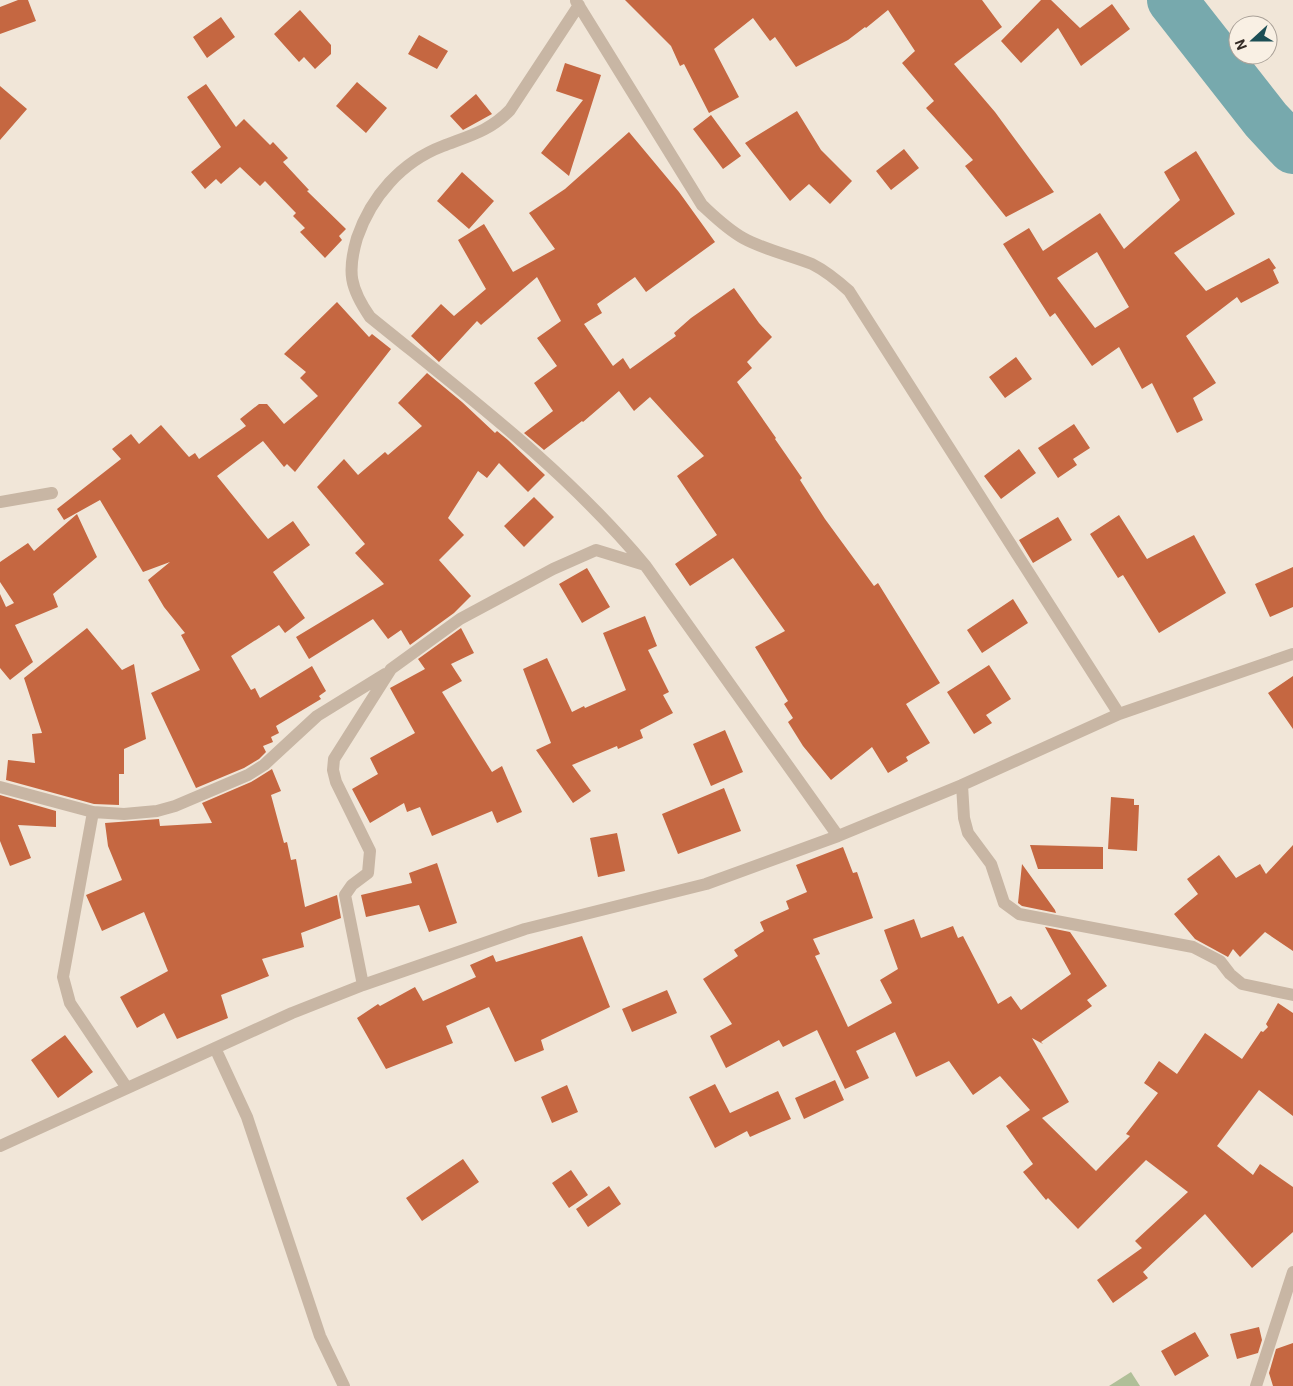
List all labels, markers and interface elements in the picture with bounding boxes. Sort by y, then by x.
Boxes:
north arrow [1228,15,1278,65]
text: N [1232,37,1250,52]

